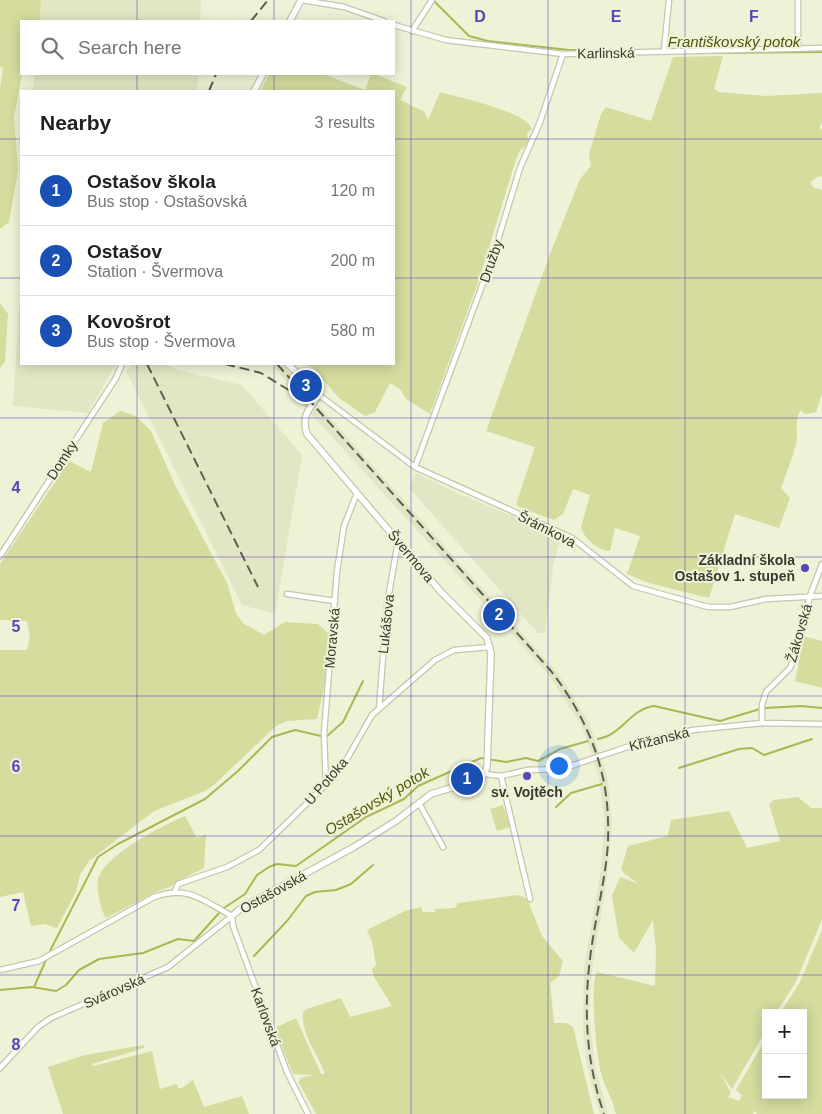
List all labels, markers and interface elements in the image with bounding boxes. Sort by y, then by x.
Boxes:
text: D [474,8,486,25]
text: E [611,8,622,25]
text: F [749,8,759,25]
search box [20,20,395,75]
water label: Františkovský potok [668,33,802,50]
icon: search [38,34,66,62]
text: Search here [78,37,182,58]
street label: Karlinská [577,44,635,62]
text: Nearby [40,111,111,134]
text: 3 results [315,114,375,131]
text: Ostašov škola [87,171,216,192]
text: 1 [52,182,60,199]
text: 120 m [331,182,375,199]
text: Bus stop · Ostašovská [87,193,247,210]
street label: Družby [476,237,506,285]
text: Ostašov [87,241,162,262]
text: 2 [52,252,60,269]
text: 200 m [331,252,375,269]
text: Station · Švermova [87,263,223,280]
text: Kovošrot [87,311,170,332]
text: 3 [52,322,60,339]
text: 580 m [331,322,375,339]
text: Bus stop · Švermova [87,333,236,350]
pin: 3 [290,367,322,405]
street label: Domky [43,437,81,483]
text: 4 [12,479,21,496]
street label: Šrámkova [515,508,579,551]
street label: Švermova [385,527,438,585]
place label: Základní škola Ostašov 1. stupeň [674,552,795,584]
marker: Základní škola Ostašov 1. stupeň [799,562,811,574]
street label: Lukášova [375,593,397,655]
pin: 2 [483,596,515,634]
street label: Žákovská [783,602,815,664]
street label: Moravská [321,607,343,669]
text: 5 [12,618,21,635]
street label: Křižanská [627,724,691,754]
your location [546,753,572,779]
street label: U Potoka [301,754,351,808]
text: 6 [12,758,21,775]
pin: 1 [451,760,483,798]
water label: Ostašovský potok [322,762,433,838]
marker: sv. Vojtěch [521,770,533,782]
place label: sv. Vojtěch [491,784,563,800]
street label: Ostašovská [237,867,309,917]
text: 7 [12,897,21,914]
street label: Svárovská [81,970,147,1012]
street label: Karlovská [248,985,284,1049]
map controls [762,1009,807,1099]
button: + [762,1009,807,1054]
text: 8 [12,1036,21,1053]
button: − [762,1054,807,1099]

